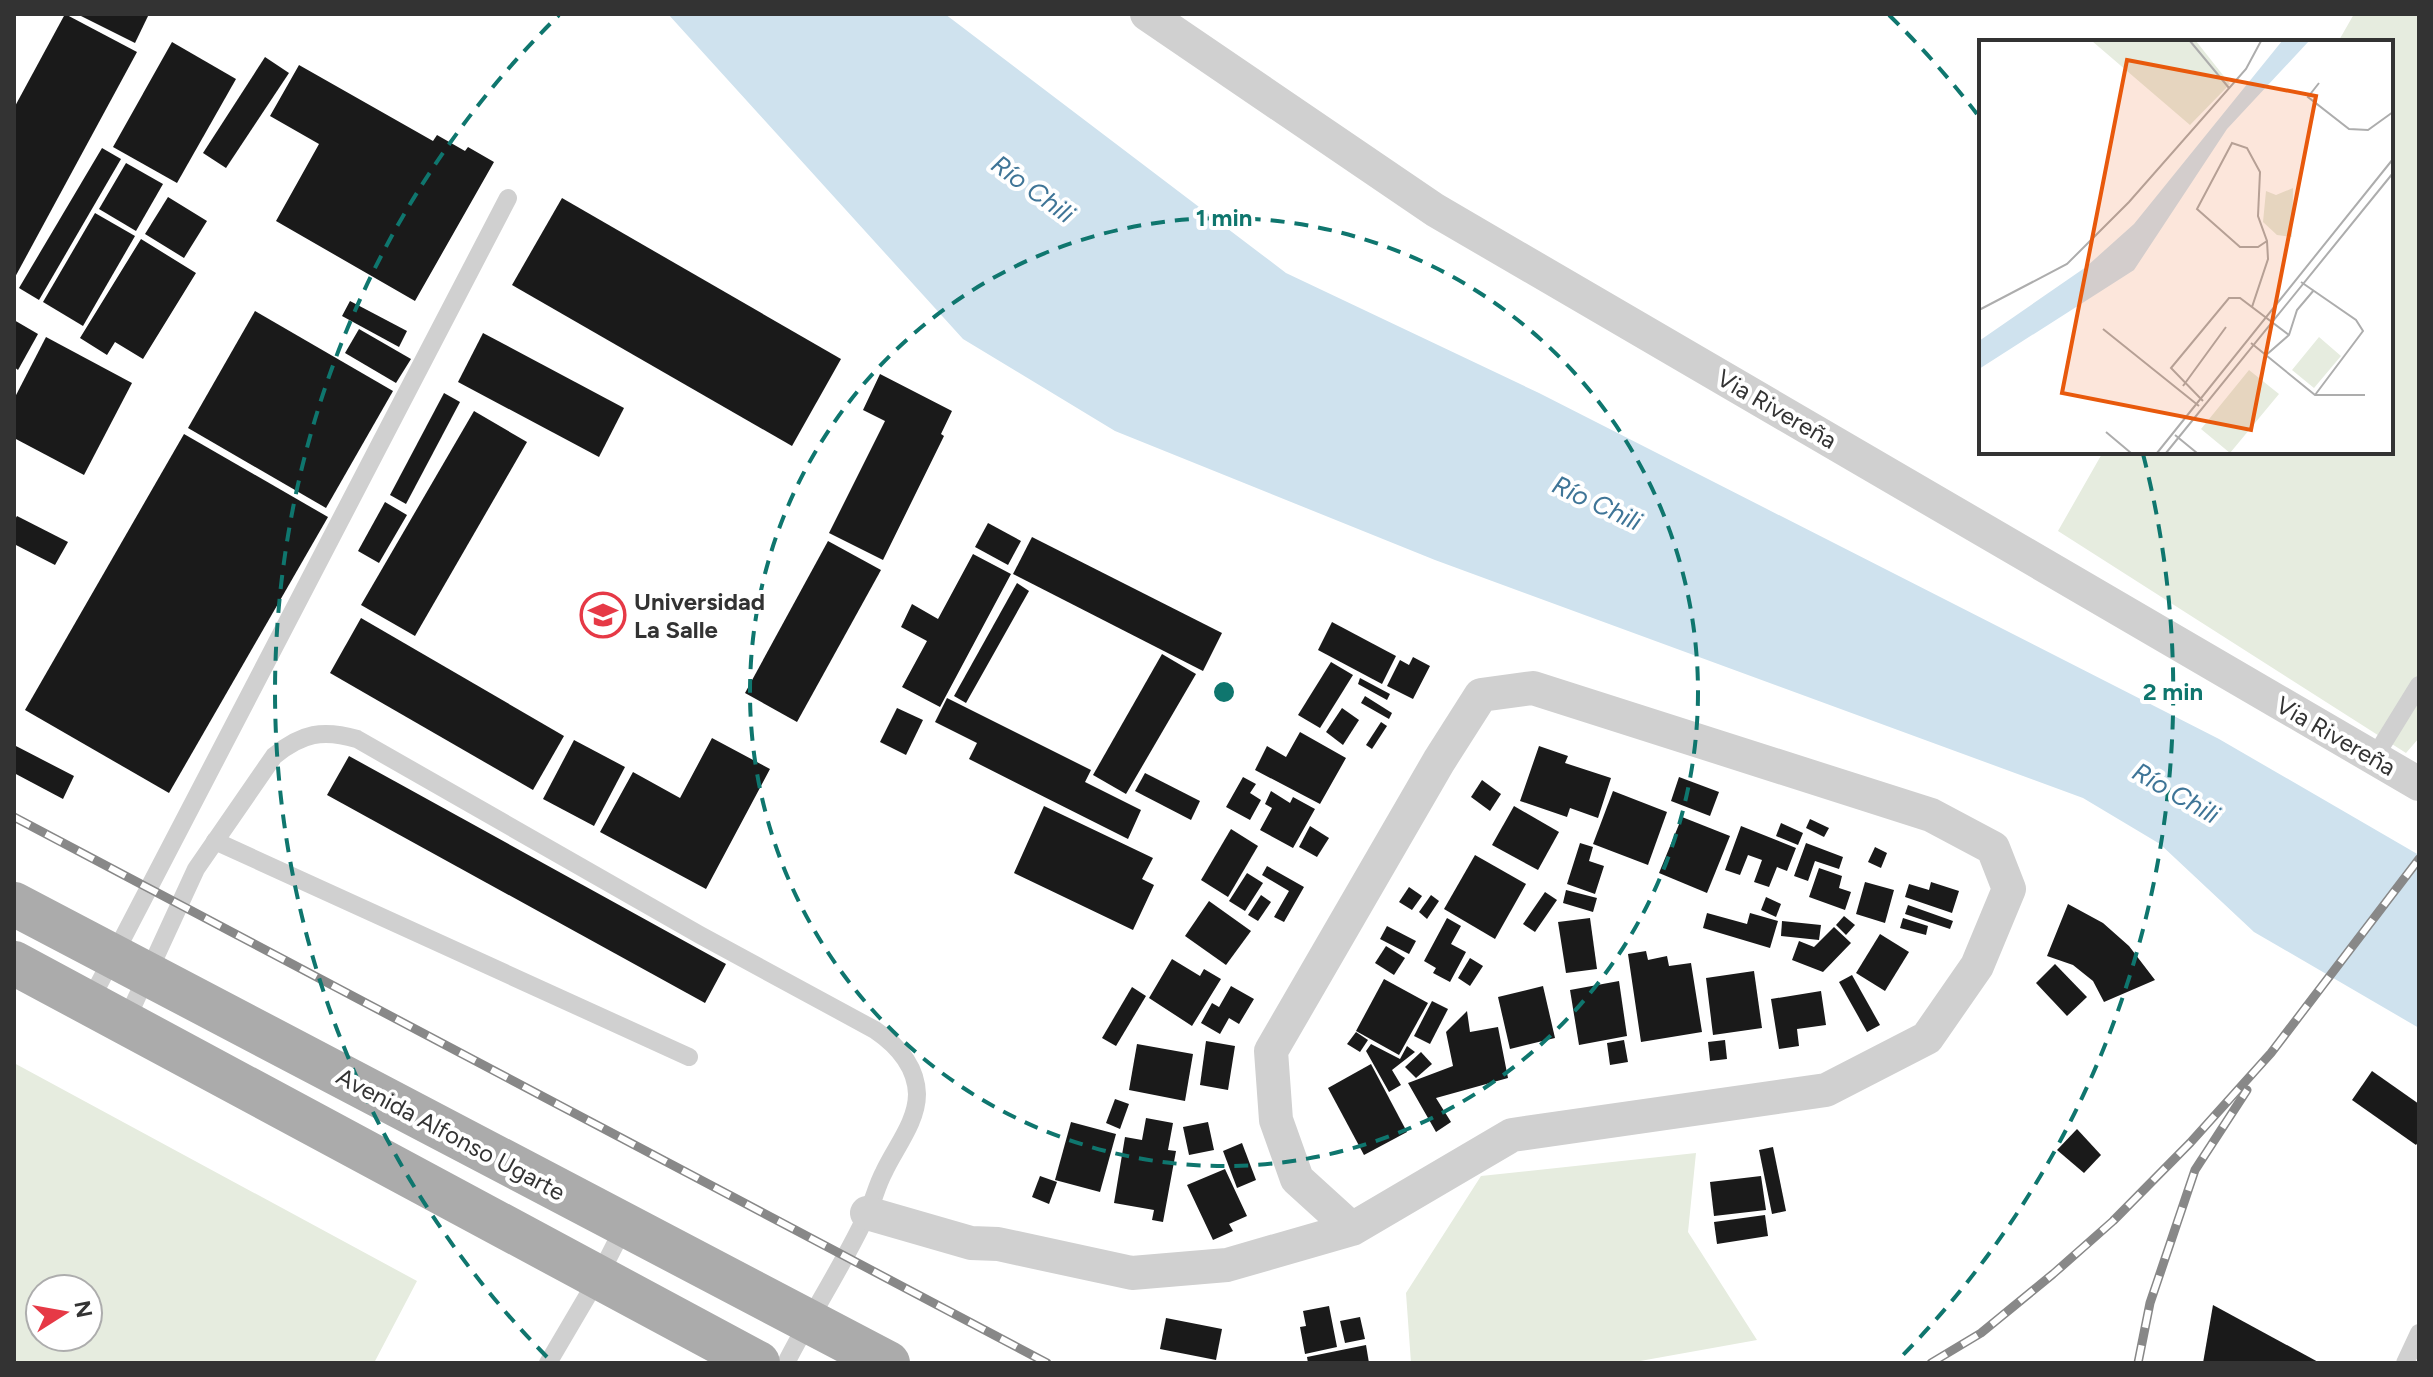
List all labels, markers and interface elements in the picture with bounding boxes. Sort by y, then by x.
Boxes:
inset map [1979,40,2393,454]
water label: Río Chili [985,148,1082,230]
text: 1 min [1196,203,1252,232]
street label: Via Rivereña [1712,363,1842,455]
water label: Río Chili [1547,468,1648,538]
place label: Universidad La Salle [634,587,765,644]
school or university icon: Universidad La Salle [579,591,627,639]
text: 2 min [2143,677,2203,706]
centre of rings [1210,678,1238,706]
street label: Via Rivereña [2271,690,2401,782]
water label: Río Chili [2127,755,2226,831]
street label: Avenida Alfonso Ugarte [332,1061,570,1207]
north arrow [24,1273,104,1353]
text: N [68,1298,98,1320]

